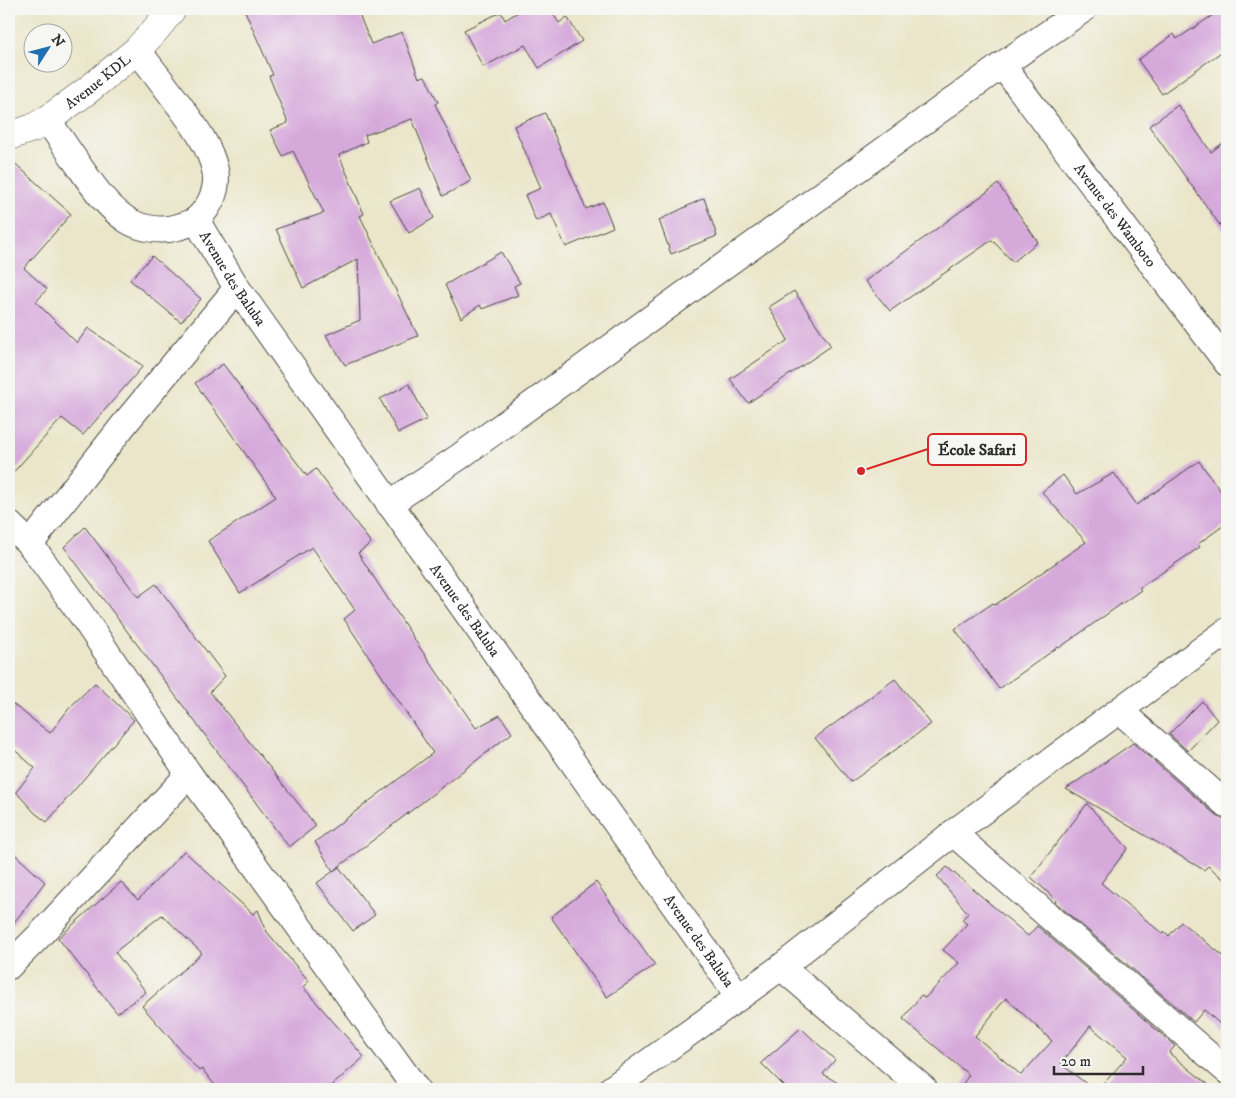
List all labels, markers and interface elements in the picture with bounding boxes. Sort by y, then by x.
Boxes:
north arrow [22,22,72,72]
text: N [47,31,69,51]
street label: Avenue KDL [61,50,135,113]
street label: Avenue des Wamboto [1070,159,1161,271]
street label: Avenue des Baluba [195,227,271,330]
callout: École Safari [928,434,1026,465]
text: École Safari [938,440,1016,460]
street label: Avenue des Baluba [426,560,505,661]
street label: Avenue des Baluba [660,890,739,991]
scale bar [1054,1043,1142,1075]
text: 20 m [1061,1052,1091,1071]

